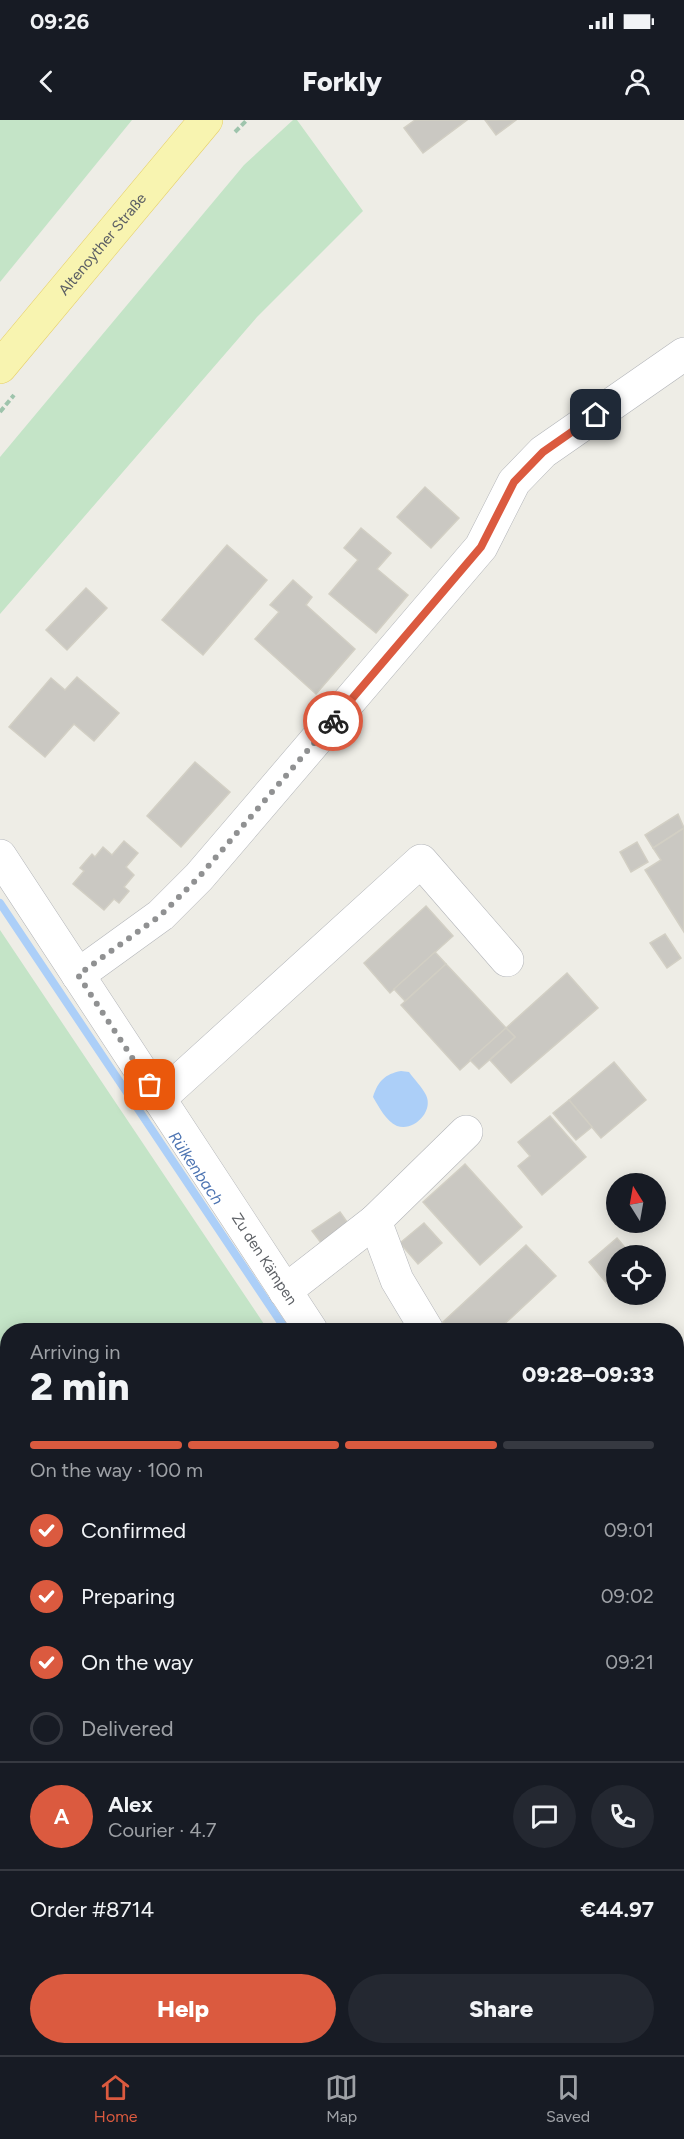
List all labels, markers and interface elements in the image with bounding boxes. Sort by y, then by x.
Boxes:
text: 09:26 [30,8,89,35]
icon: back [30,65,63,98]
text: Forkly [302,65,382,98]
icon: person [621,65,654,98]
street label: Altenoyther Straße [55,189,150,299]
pin [570,389,621,440]
icon: home [579,398,612,431]
courier [303,691,363,751]
icon: bike [317,705,350,738]
pin [124,1059,175,1110]
icon: bag [133,1068,166,1101]
water label: Rülkenbach [165,1128,227,1208]
north arrow [606,1173,666,1233]
map controls [606,1173,666,1305]
street label: Zu den Kämpen [228,1210,301,1308]
button: locate [606,1245,666,1305]
text: Arriving in [30,1340,120,1364]
text: 09:28–09:33 [522,1361,654,1388]
text: 2 min [30,1363,130,1410]
text: On the way · 100 m [30,1458,203,1482]
icon: check [30,1514,63,1547]
text: Confirmed [81,1517,186,1544]
text: 09:01 [604,1518,654,1542]
icon: check [30,1580,63,1613]
text: Preparing [81,1583,175,1610]
text: 09:02 [601,1584,654,1608]
icon: check [30,1646,63,1679]
text: On the way [81,1649,193,1676]
text: 09:21 [605,1650,654,1674]
text: Delivered [81,1715,174,1742]
button: chat [513,1785,576,1848]
button: phone [591,1785,654,1848]
text: Alex [108,1791,153,1818]
text: A [54,1803,69,1830]
text: Courier · 4.7 [108,1818,217,1842]
text: Order #8714 [30,1896,154,1923]
text: €44.97 [580,1896,654,1923]
button: Help [30,1974,336,2043]
button: Share [348,1974,654,2043]
tab: Home [94,2071,138,2126]
tab: Map [325,2071,358,2126]
tab: Saved [546,2071,590,2126]

